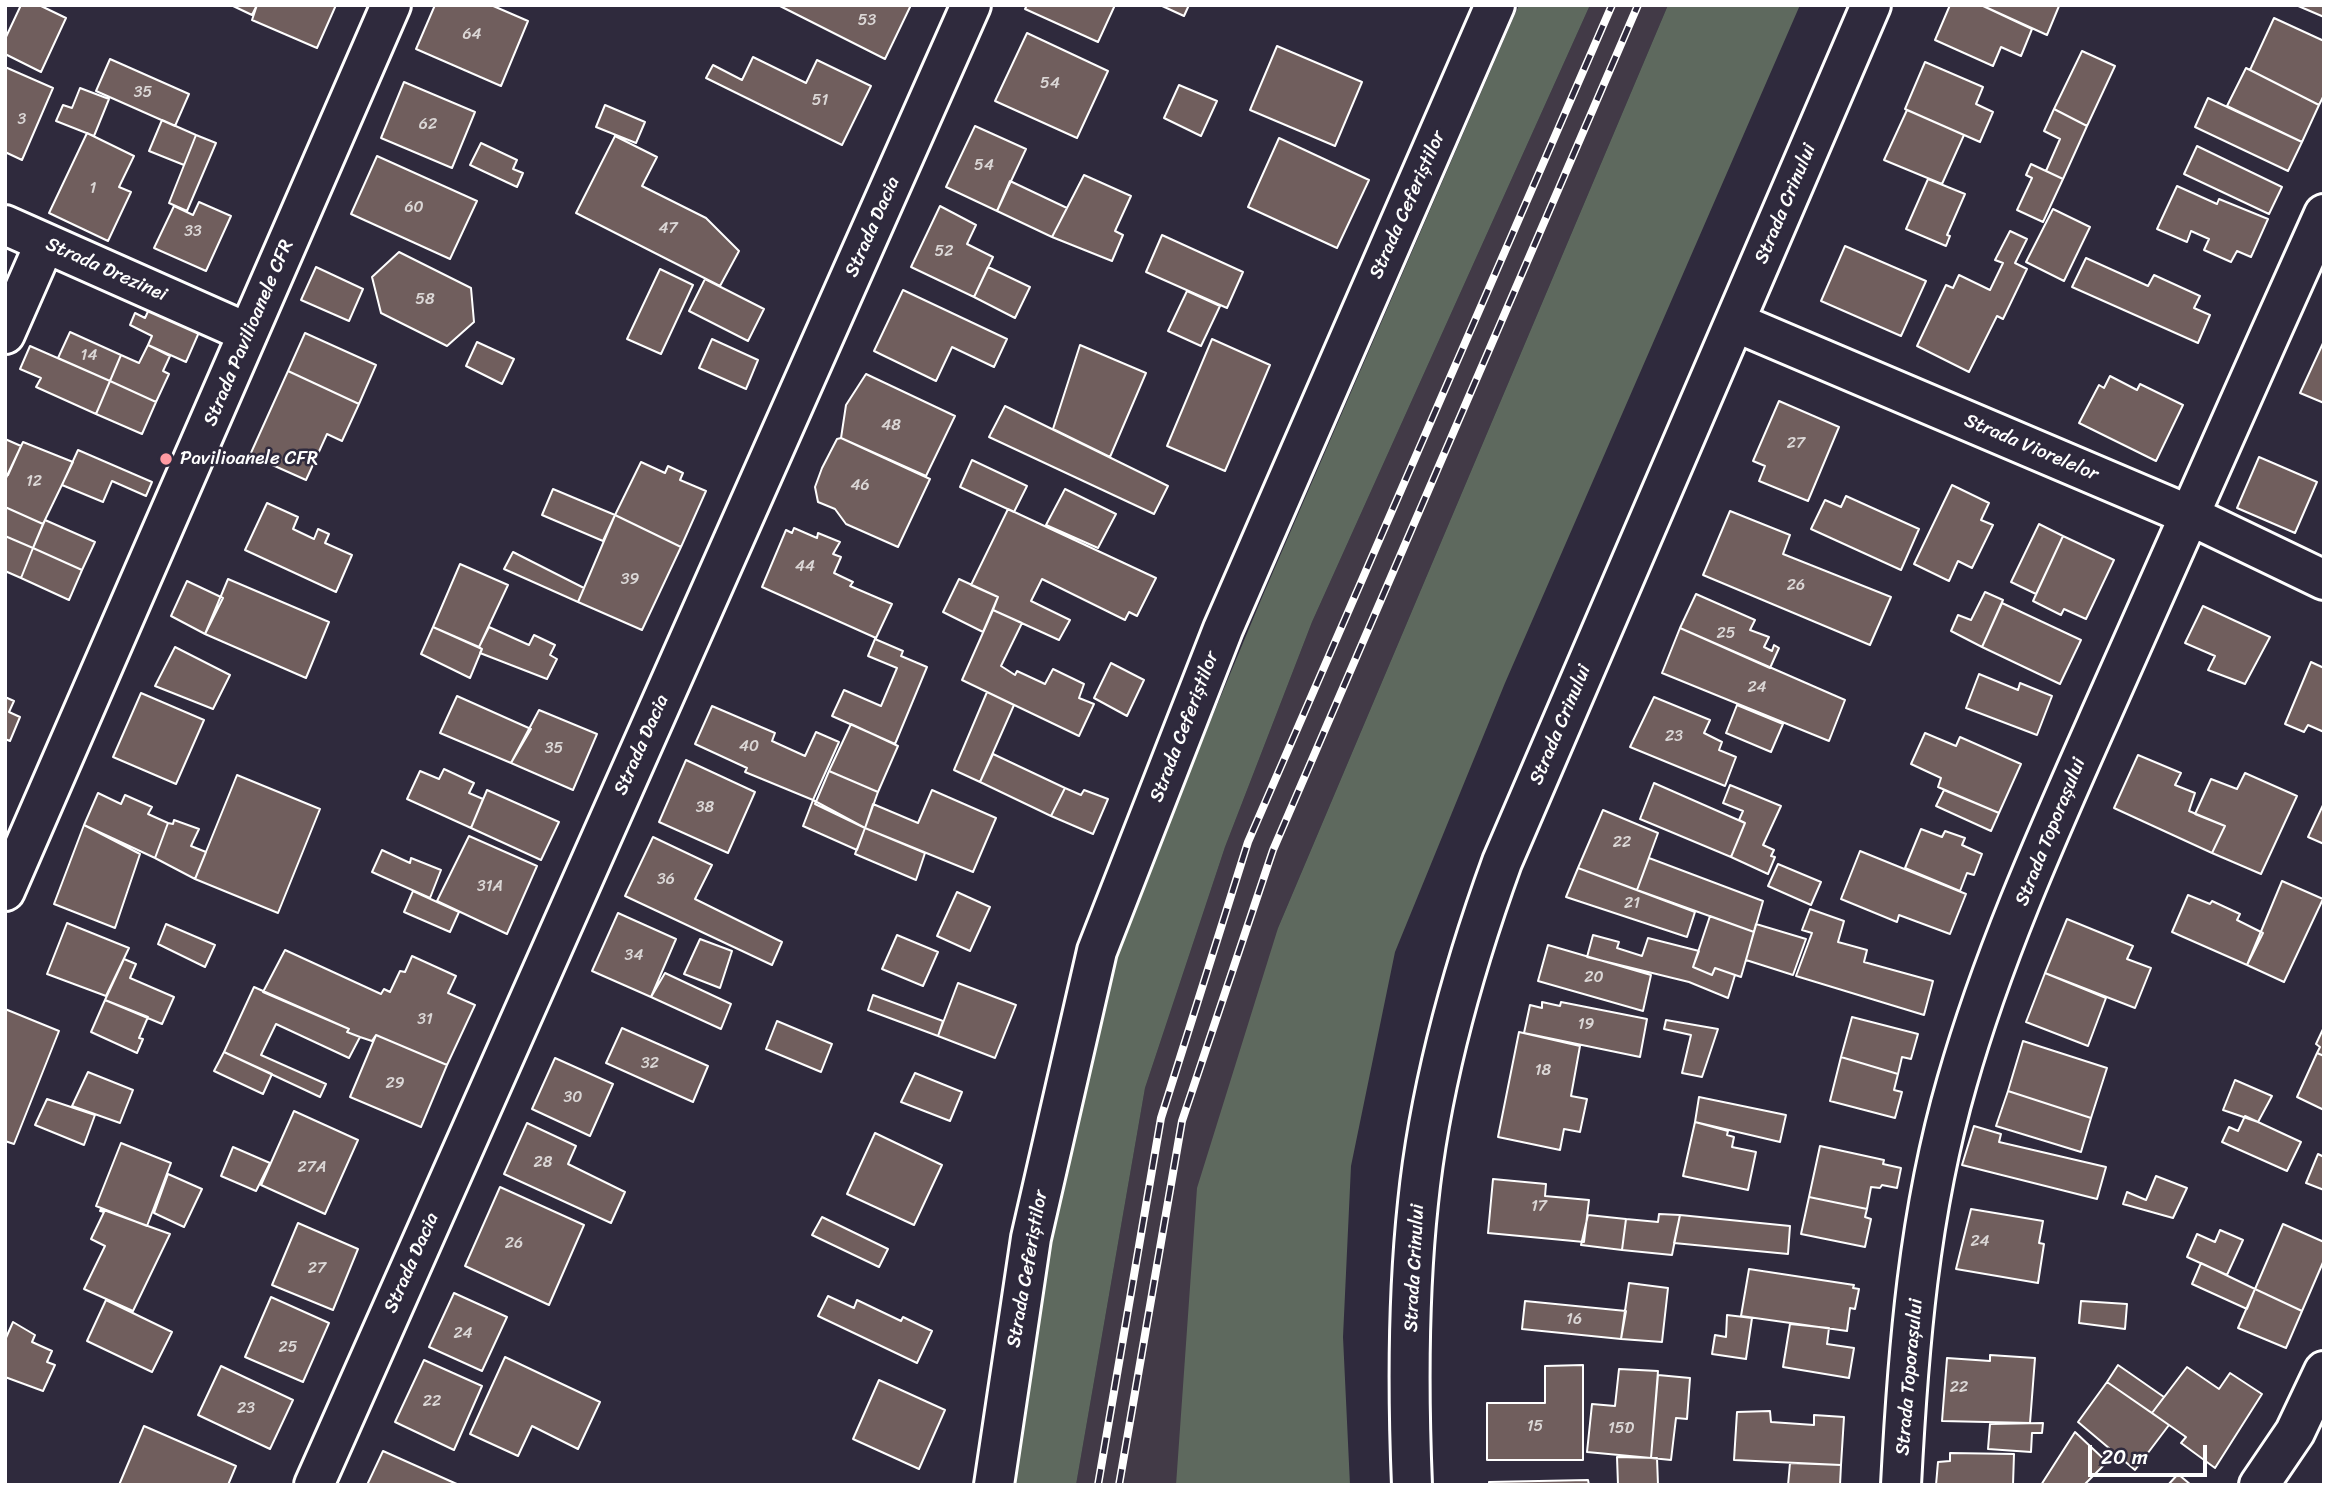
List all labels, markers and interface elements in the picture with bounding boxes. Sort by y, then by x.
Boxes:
house number: 53 [858,11,876,31]
house number: 64 [462,25,482,45]
house number: 54 [1040,74,1060,94]
house number: 35 [134,83,152,103]
house number: 51 [812,91,828,111]
house number: 3 [18,110,26,130]
house number: 62 [419,115,437,135]
street label: Strada Ceferiștilor [1365,128,1451,282]
street label: Strada Crinului [1750,141,1822,267]
house number: 54 [974,156,994,176]
street label: Strada Dacia [841,173,905,281]
house number: 1 [90,179,96,199]
house number: 60 [404,198,424,218]
house number: 47 [658,219,678,239]
house number: 33 [184,222,202,242]
street label: Strada Drezinei [42,233,170,307]
street label: Strada Pavilioanele CFR [199,236,299,430]
house number: 52 [934,242,954,262]
house number: 58 [415,290,435,310]
house number: 14 [81,346,97,366]
street label: Strada Viorelelor [1961,410,2101,486]
house number: 48 [881,416,901,436]
house number: 27 [1787,434,1805,454]
place label: Pavilioanele CFR [180,448,318,470]
marker: Pavilioanele CFR [158,451,174,467]
house number: 12 [26,472,42,492]
house number: 46 [850,476,870,496]
house number: 44 [795,557,815,577]
house number: 39 [621,570,639,590]
house number: 26 [1787,576,1805,596]
house number: 25 [1716,624,1736,644]
street label: Strada Ceferiștilor [1146,649,1224,805]
street label: Strada Crinului [1525,662,1597,788]
house number: 24 [1747,678,1767,698]
street label: Strada Dacia [610,691,674,799]
house number: 23 [1665,727,1683,747]
house number: 40 [739,737,759,757]
house number: 35 [545,739,563,759]
street label: Strada Toporașului [2011,755,2091,909]
house number: 38 [696,798,714,818]
house number: 22 [1613,833,1631,853]
house number: 36 [657,870,675,890]
house number: 31A [477,877,503,897]
house number: 21 [1624,894,1640,914]
house number: 34 [625,946,643,966]
house number: 20 [1584,968,1604,988]
house number: 31 [417,1010,433,1030]
house number: 19 [1578,1015,1594,1035]
house number: 32 [641,1054,659,1074]
house number: 18 [1535,1061,1551,1081]
house number: 29 [385,1074,405,1094]
house number: 30 [564,1088,582,1108]
house number: 28 [534,1153,552,1173]
house number: 27A [298,1158,326,1178]
street label: Strada Ceferiștilor [1003,1189,1053,1349]
house number: 17 [1531,1197,1547,1217]
street label: Strada Crinului [1400,1203,1430,1333]
street label: Strada Dacia [380,1209,444,1317]
house number: 24 [1970,1232,1990,1252]
house number: 26 [505,1234,523,1254]
house number: 27 [308,1259,326,1279]
street label: Strada Toporașului [1892,1298,1928,1456]
house number: 16 [1566,1310,1582,1330]
house number: 24 [453,1324,473,1344]
house number: 25 [278,1338,298,1358]
house number: 22 [1950,1378,1968,1398]
house number: 22 [423,1392,441,1412]
house number: 23 [237,1399,255,1419]
house number: 15 [1527,1417,1543,1437]
house number: 15D [1608,1419,1634,1439]
scale bar [2091,1430,2210,1474]
text: 20 m [2101,1438,2148,1476]

